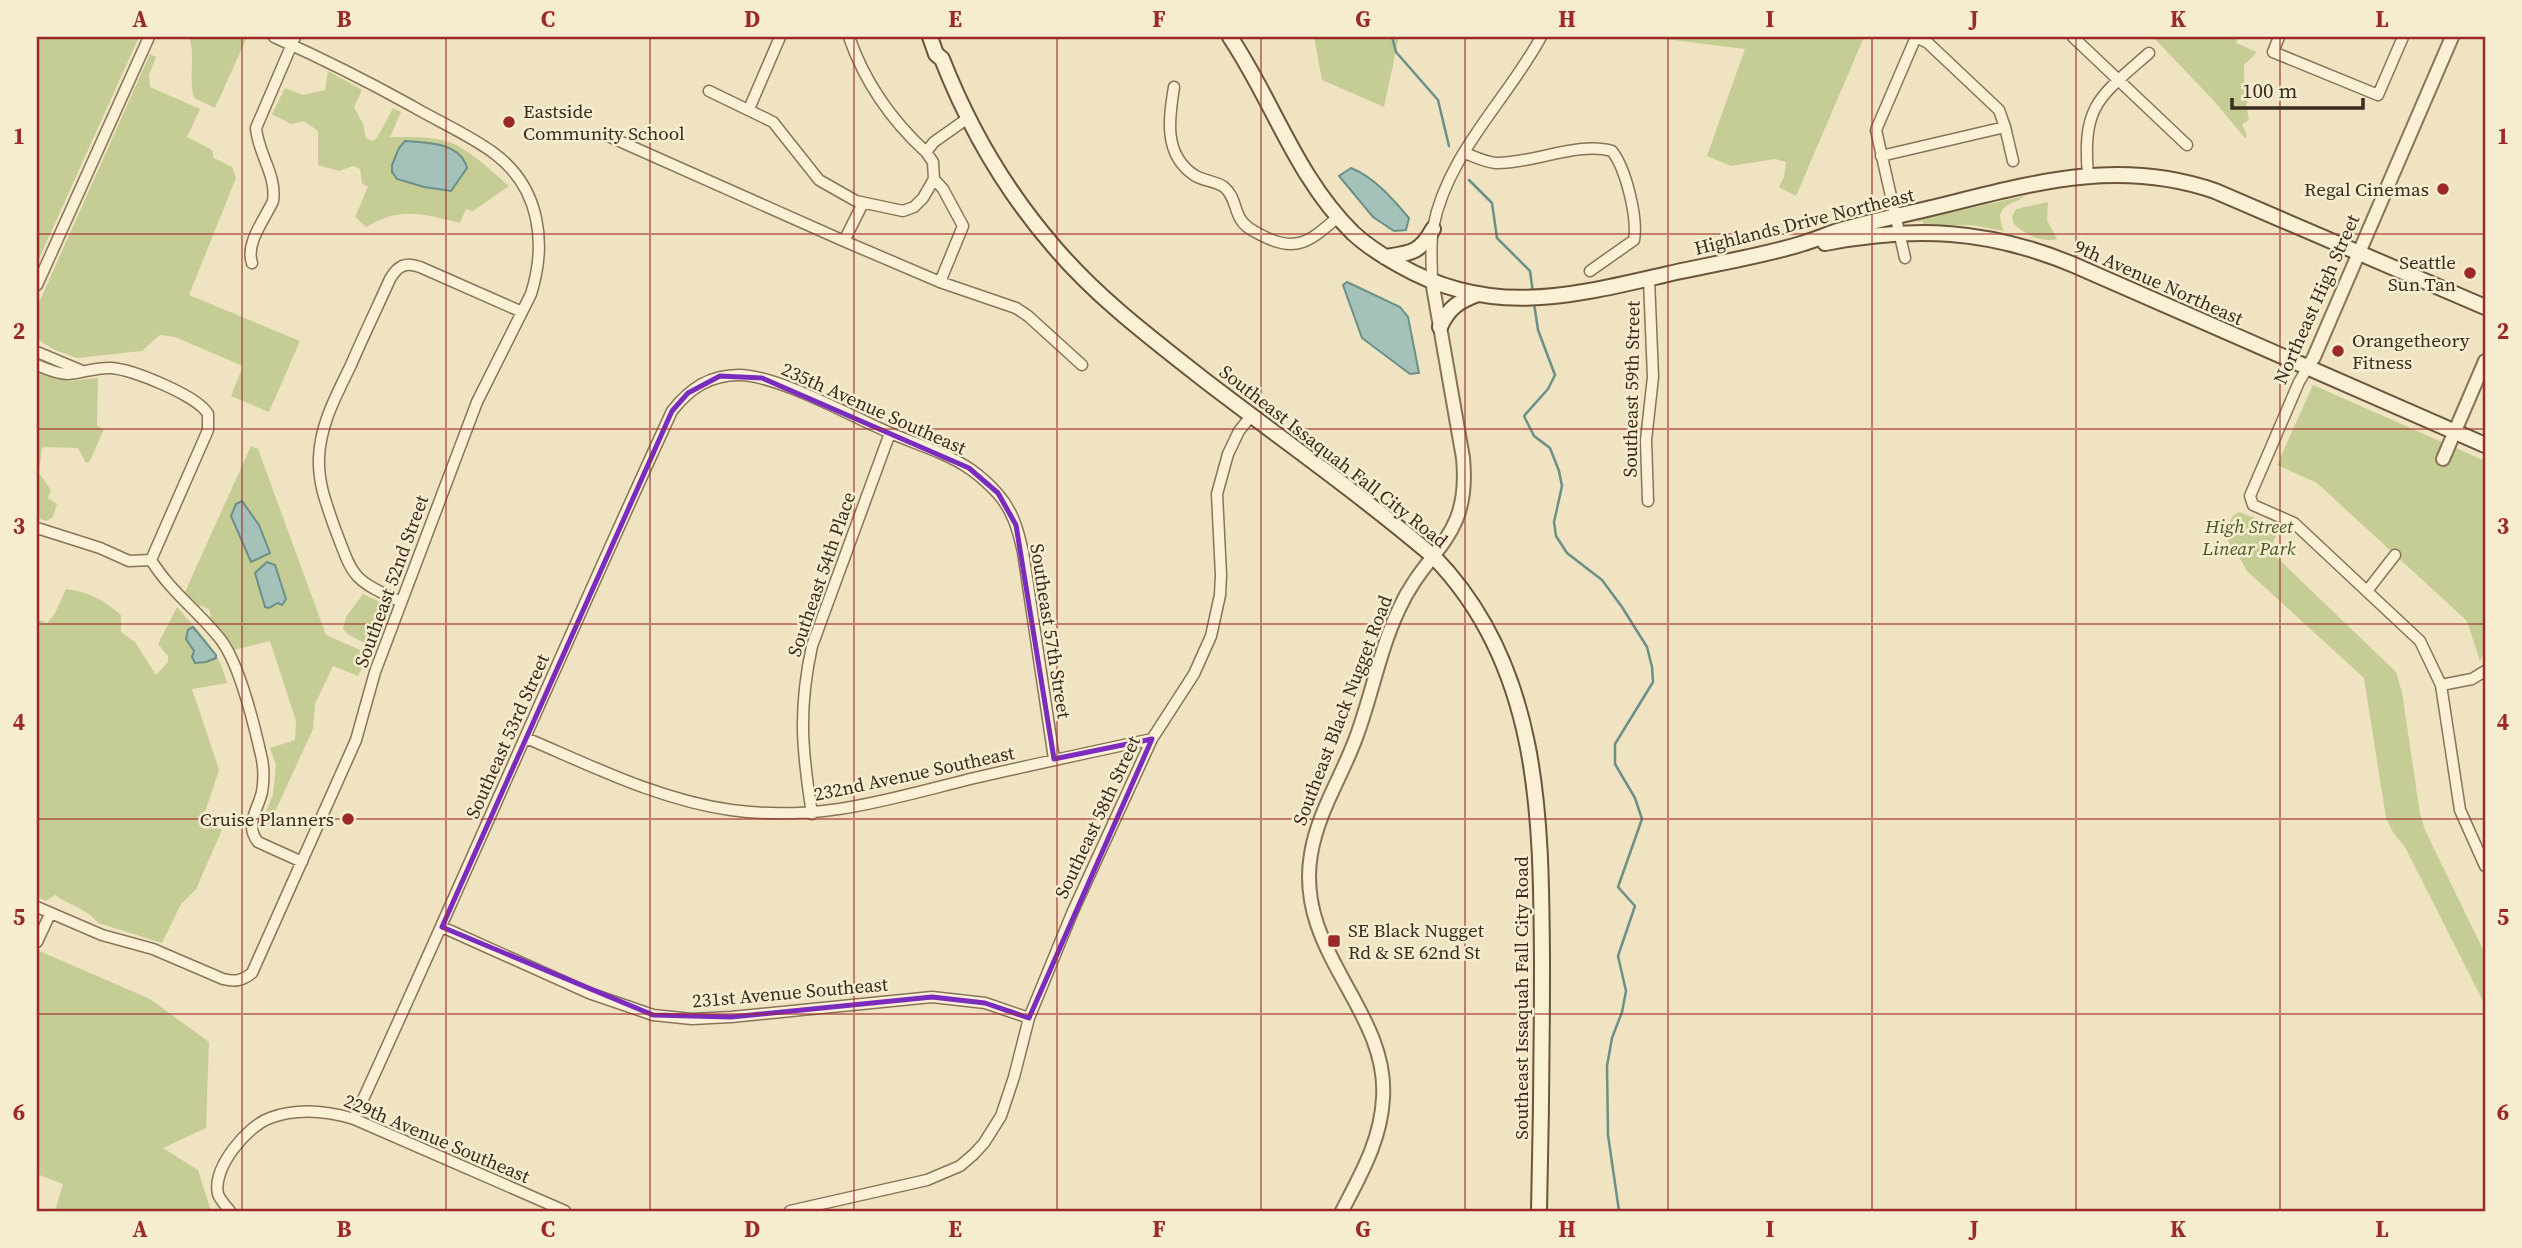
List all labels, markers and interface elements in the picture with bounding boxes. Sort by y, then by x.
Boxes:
text: A [132,3,148,35]
text: B [337,3,352,35]
text: C [541,3,555,35]
text: D [744,3,760,35]
text: E [948,3,962,35]
text: F [1152,3,1166,35]
text: G [1355,3,1371,35]
text: H [1558,3,1576,35]
text: I [1766,3,1775,35]
text: J [1967,3,1979,35]
text: K [2170,3,2186,35]
text: L [2375,3,2389,35]
scale bar [2232,66,2363,110]
text: 100 m [2242,76,2297,105]
place label: Eastside Community School [523,98,685,146]
marker: Eastside Community School [501,114,517,130]
text: 1 [13,120,25,152]
text: 1 [2497,120,2509,152]
place label: Regal Cinemas [2304,176,2429,202]
street label: Highlands Drive Northeast [1691,181,1917,261]
marker: Regal Cinemas [2435,181,2451,197]
street label: Northeast High Street [2267,209,2366,388]
street label: 9th Avenue Northeast [2071,233,2248,331]
place label: Seattle Sun Tan [2388,249,2456,297]
marker: Seattle Sun Tan [2462,265,2478,281]
street label: Southeast 59th Street [1616,300,1646,478]
text: 2 [13,315,25,347]
text: 2 [2497,315,2509,347]
place label: Orangetheory Fitness [2352,327,2470,375]
marker: Orangetheory Fitness [2330,343,2346,359]
street label: 235th Avenue Southeast [778,356,971,461]
street label: Southeast Issaquah Fall City Road [1214,359,1454,554]
street label: Southeast 54th Place [781,488,861,660]
street label: Southeast 52nd Street [348,491,435,671]
text: 3 [13,510,25,542]
text: 3 [2497,510,2509,542]
park label: High Street Linear Park [2201,513,2296,561]
street label: Southeast 57th Street [1024,542,1078,721]
street label: Southeast Black Nugget Road [1286,591,1398,829]
street label: Southeast 53rd Street [459,649,555,823]
text: 4 [13,706,25,738]
text: 4 [2497,706,2509,738]
street label: Southeast 58th Street [1048,731,1146,903]
street label: 232nd Avenue Southeast [811,739,1017,807]
place label: Cruise Planners [200,806,334,832]
marker: Cruise Planners [340,811,356,827]
street label: Southeast Issaquah Fall City Road [1508,856,1534,1140]
text: 5 [13,901,25,933]
text: 5 [2497,901,2509,933]
place label: SE Black Nugget Rd & SE 62nd St [1348,917,1485,965]
marker: SE Black Nugget Rd & SE 62nd St [1326,933,1342,949]
street label: 231st Avenue Southeast [691,970,890,1014]
street label: 229th Avenue Southeast [340,1087,535,1189]
text: 6 [13,1096,25,1128]
text: 6 [2497,1096,2509,1128]
text: A [132,1213,148,1245]
text: B [337,1213,352,1245]
text: C [541,1213,555,1245]
text: D [744,1213,760,1245]
text: E [948,1213,962,1245]
text: F [1152,1213,1166,1245]
text: G [1355,1213,1371,1245]
text: H [1558,1213,1576,1245]
text: I [1766,1213,1775,1245]
text: J [1967,1213,1979,1245]
text: K [2170,1213,2186,1245]
text: L [2375,1213,2389,1245]

